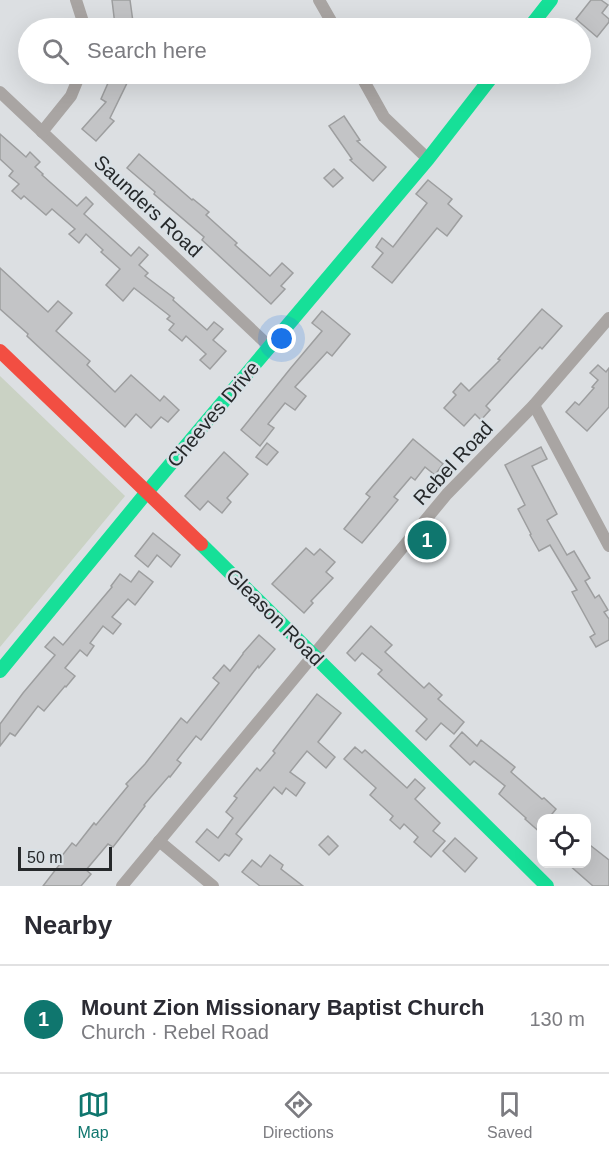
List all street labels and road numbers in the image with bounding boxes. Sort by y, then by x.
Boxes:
street label: Saunders Road [90,151,206,261]
street label: Cheeves Drive [162,357,264,471]
street label: Rebel Road [409,417,497,509]
street label: Gleason Road [222,564,328,670]

